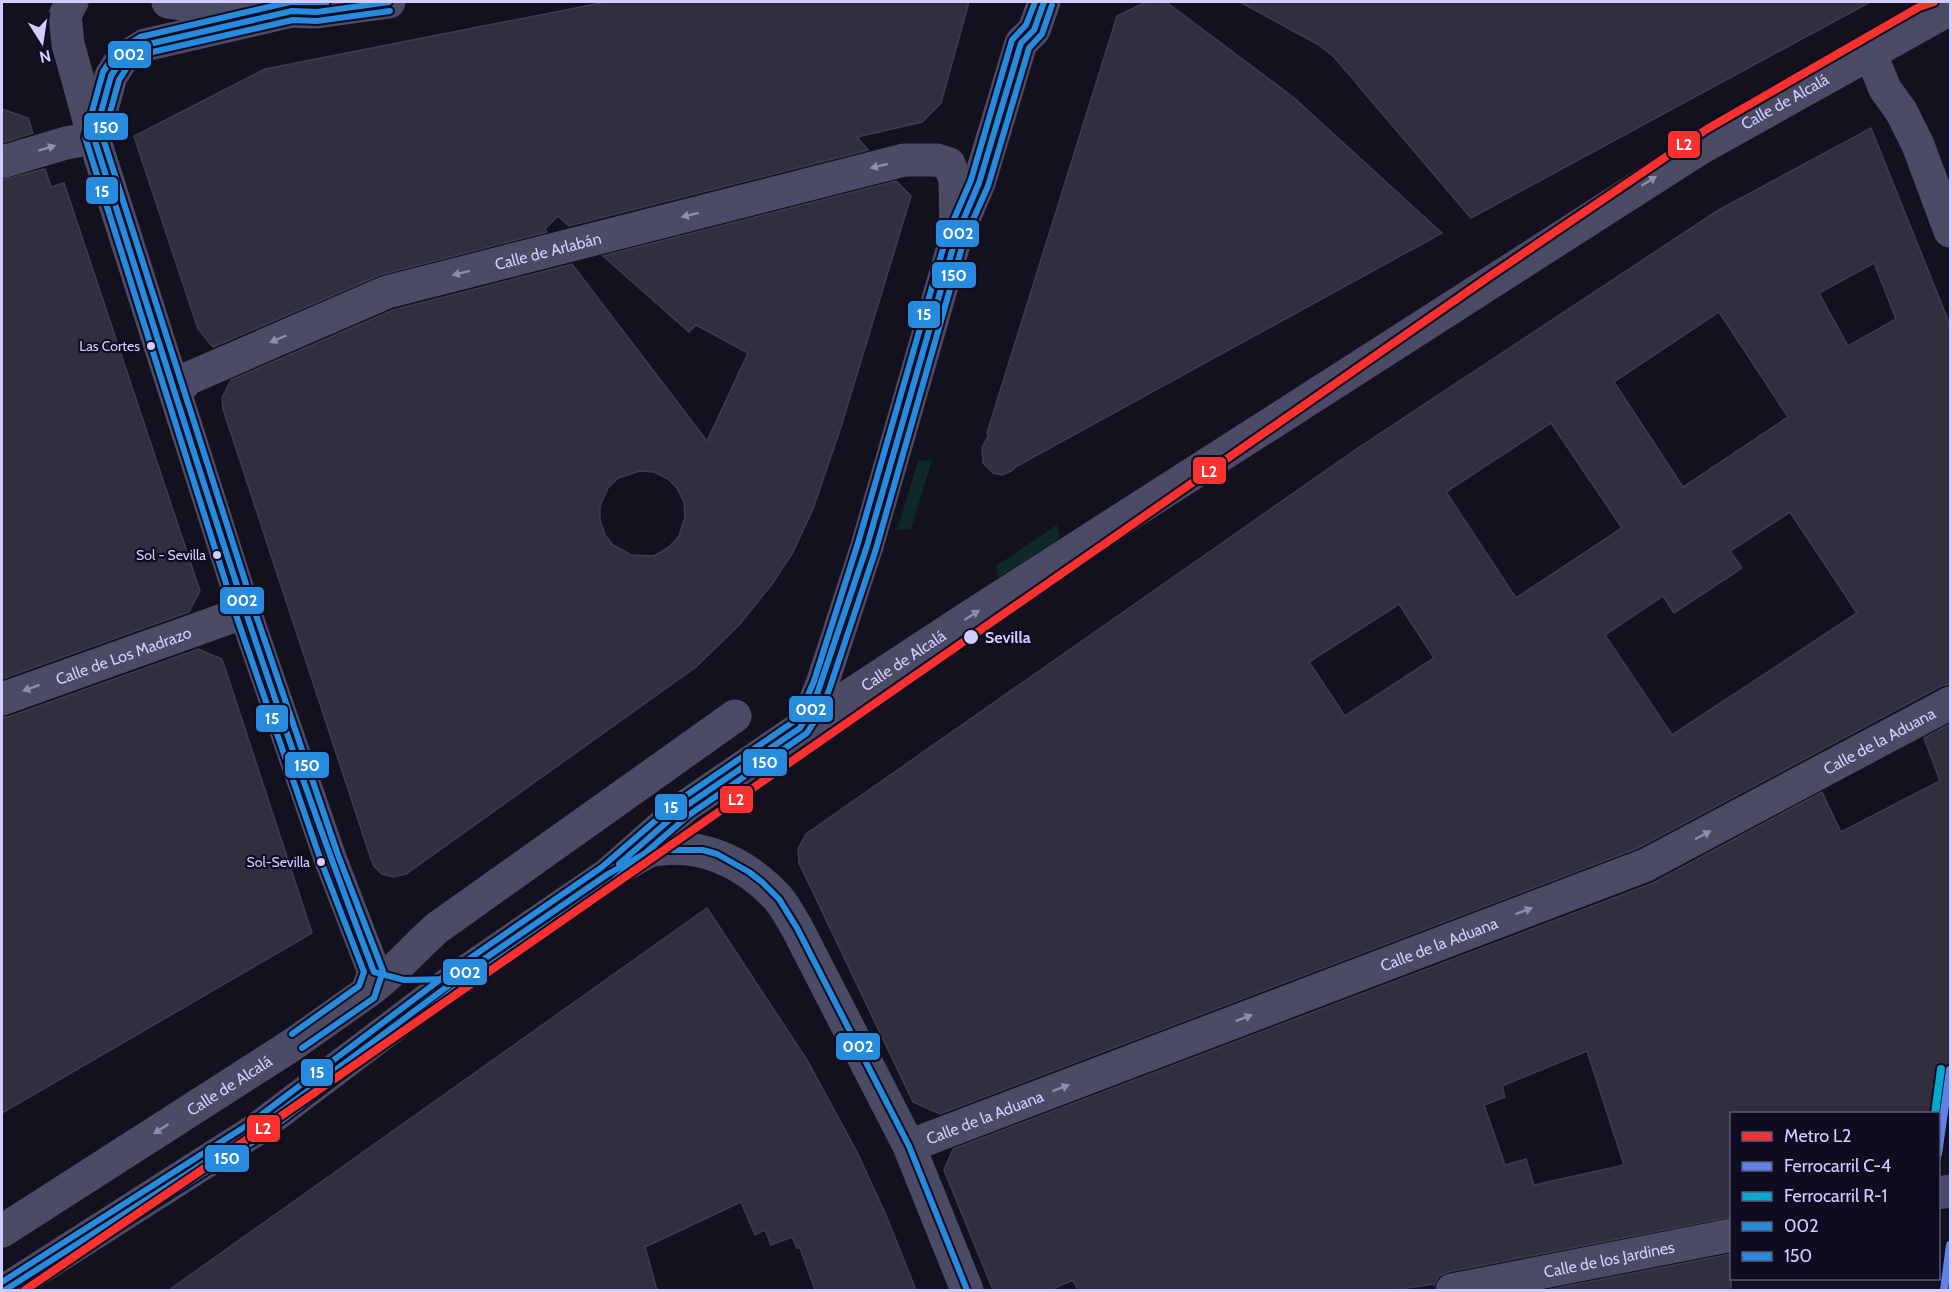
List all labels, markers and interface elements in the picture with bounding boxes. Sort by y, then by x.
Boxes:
north arrow [12,12,72,72]
line badge: 002 [107,40,152,69]
text: 002 [113,45,145,64]
text: N [38,46,53,67]
street label: Calle de Alcalá [1737,69,1832,133]
line badge: 150 [83,112,129,141]
text: 150 [93,118,119,137]
line badge: L2 [1667,130,1701,159]
text: L2 [1676,135,1692,154]
one-way arrow [38,143,56,152]
one-way arrow [870,162,888,172]
one-way arrow [1640,175,1656,187]
line badge: 15 [85,176,119,205]
text: 15 [95,182,109,201]
one-way arrow [681,210,700,220]
line badge: 002 [935,219,980,248]
text: 002 [942,224,974,243]
street label: Calle de Arlabán [493,228,603,274]
line badge: 150 [931,261,977,289]
text: 150 [941,266,967,285]
one-way arrow [452,269,470,278]
line badge: 15 [907,300,941,329]
text: 15 [917,305,931,324]
one-way arrow [269,335,287,344]
place label: Las Cortes [79,337,140,355]
marker: Las Cortes [145,340,157,352]
line badge: L2 [1192,456,1227,485]
text: L2 [1201,462,1217,481]
place label: Sol - Sevilla [136,546,206,564]
marker: Sol - Sevilla [211,549,223,561]
line badge: 002 [219,586,265,615]
text: 002 [226,591,258,610]
one-way arrow [964,610,980,621]
street label: Calle de Los Madrazo [53,622,194,689]
street label: Calle de Alcalá [857,625,949,695]
marker: Sevilla [962,628,980,646]
place label: Sevilla [985,628,1031,647]
one-way arrow [22,683,40,693]
line badge: 002 [788,695,834,723]
text: 002 [795,700,827,719]
street label: Calle de la Aduana [1820,703,1939,778]
line badge: 15 [255,704,289,733]
text: 15 [265,709,279,728]
line badge: 150 [742,748,788,777]
line badge: 150 [284,751,330,779]
text: 150 [752,753,778,772]
text: 150 [294,756,320,775]
line badge: L2 [719,785,754,814]
text: L2 [728,790,744,809]
line badge: 15 [654,793,688,821]
text: 15 [664,798,678,817]
one-way arrow [1695,830,1712,840]
place label: Sol-Sevilla [247,853,310,871]
marker: Sol-Sevilla [315,856,327,868]
one-way arrow [1515,906,1533,916]
street label: Calle de la Aduana [1378,913,1500,975]
line badge: 002 [442,958,488,986]
text: 002 [449,963,481,982]
one-way arrow [1235,1013,1253,1023]
line badge: 002 [835,1032,881,1061]
text: 002 [842,1037,874,1056]
street label: Calle de Alcalá [183,1051,276,1120]
line badge: 15 [300,1058,334,1087]
text: 15 [310,1063,324,1082]
one-way arrow [1053,1083,1071,1093]
street label: Calle de la Aduana [923,1086,1046,1148]
legend [1730,1112,1940,1280]
line badge: L2 [246,1114,281,1143]
text: L2 [255,1119,271,1138]
one-way arrow [153,1123,169,1134]
text: Metro L2 [1784,1125,1852,1147]
line badge: 150 [204,1144,250,1173]
text: 150 [214,1149,240,1168]
text: Ferrocarril C-4 [1784,1155,1891,1177]
text: Ferrocarril R-1 [1784,1185,1887,1207]
text: 002 [1784,1215,1819,1237]
street label: Calle de los Jardines [1542,1237,1676,1281]
text: 150 [1784,1245,1812,1267]

